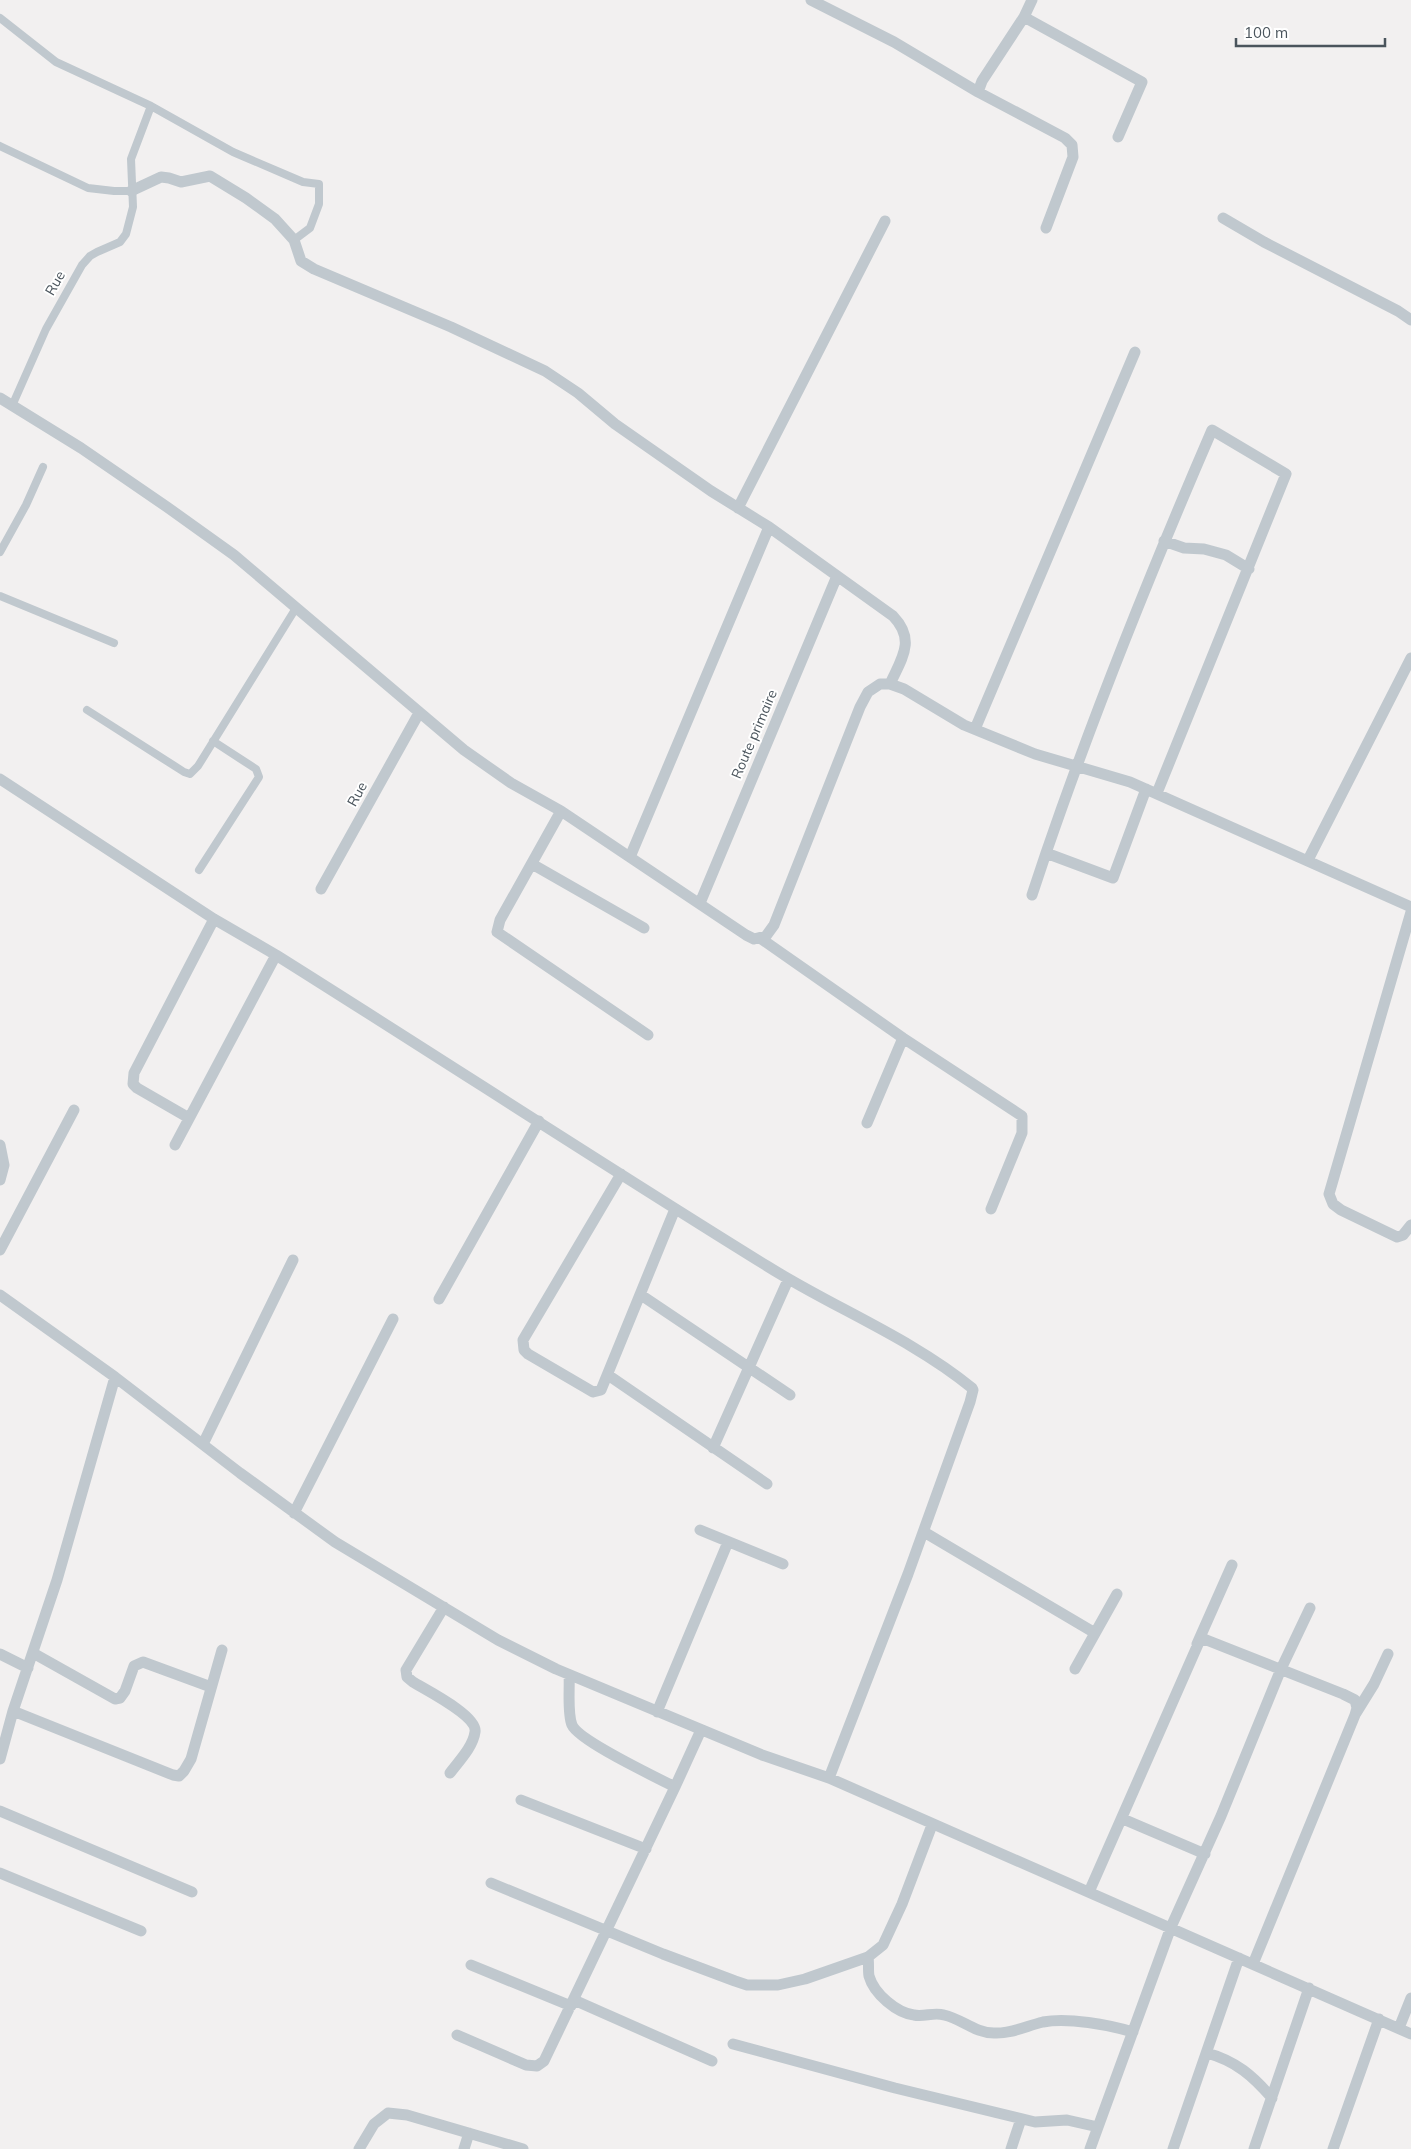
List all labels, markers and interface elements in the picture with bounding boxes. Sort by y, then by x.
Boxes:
scale bar [1236,15,1385,47]
text: 100 m [1244,23,1288,42]
street label: Rue [41,268,69,298]
street label: Route primaire [727,687,781,781]
street label: Rue [343,779,371,809]

